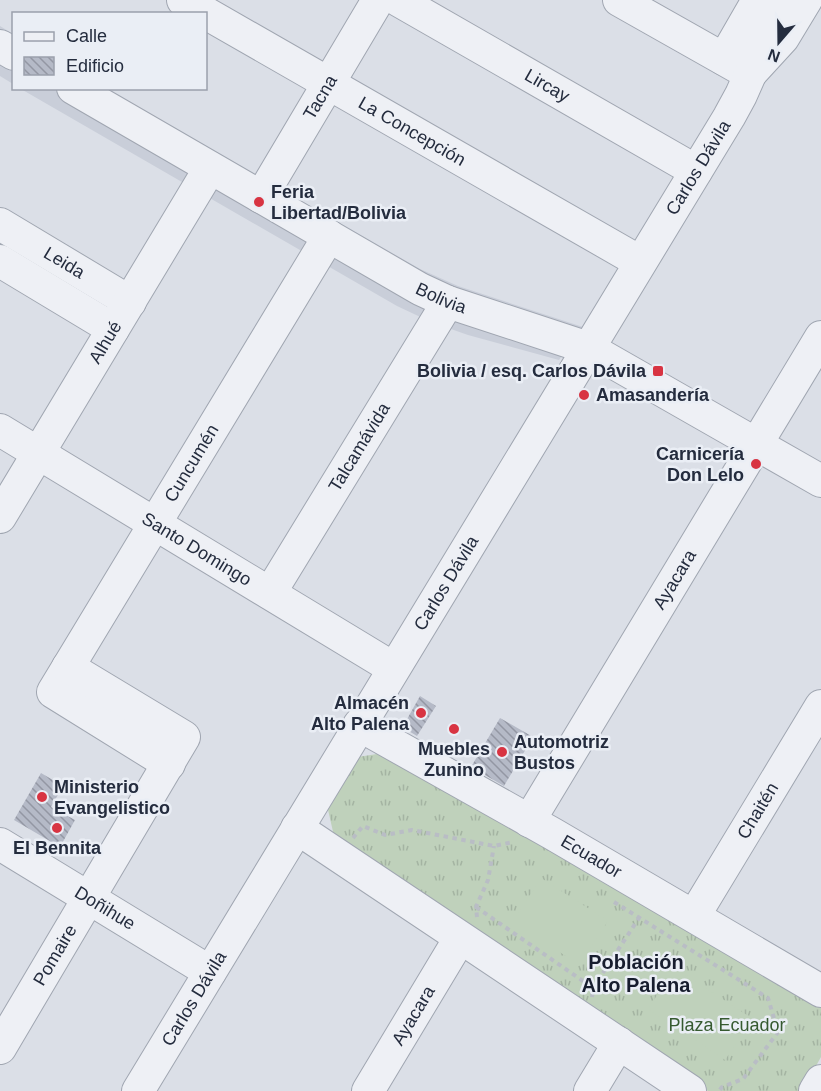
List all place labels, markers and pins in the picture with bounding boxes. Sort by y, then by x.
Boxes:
place label: Feria Libertad/Bolivia [271,182,407,223]
marker: Feria Libertad/Bolivia [252,195,266,209]
place label: Bolivia / esq. Carlos Dávila [417,361,647,381]
marker: Bolivia / esq. Carlos Dávila [651,364,665,378]
place label: Amasandería [596,385,710,405]
marker: Amasandería [577,388,591,402]
place label: Carnicería Don Lelo [656,444,745,485]
marker: Carnicería Don Lelo [749,457,763,471]
place label: Almacén Alto Palena [311,693,410,734]
marker: Almacén Alto Palena [414,706,428,720]
marker: Muebles Zunino [447,722,461,736]
place label: Automotriz Bustos [514,732,609,773]
place label: Muebles Zunino [418,739,490,780]
marker: Automotriz Bustos [495,745,509,759]
place label: Ministerio Evangelistico [54,777,170,818]
marker: Ministerio Evangelistico [35,790,49,804]
marker: El Bennita [50,821,64,835]
place label: El Bennita [13,838,102,858]

